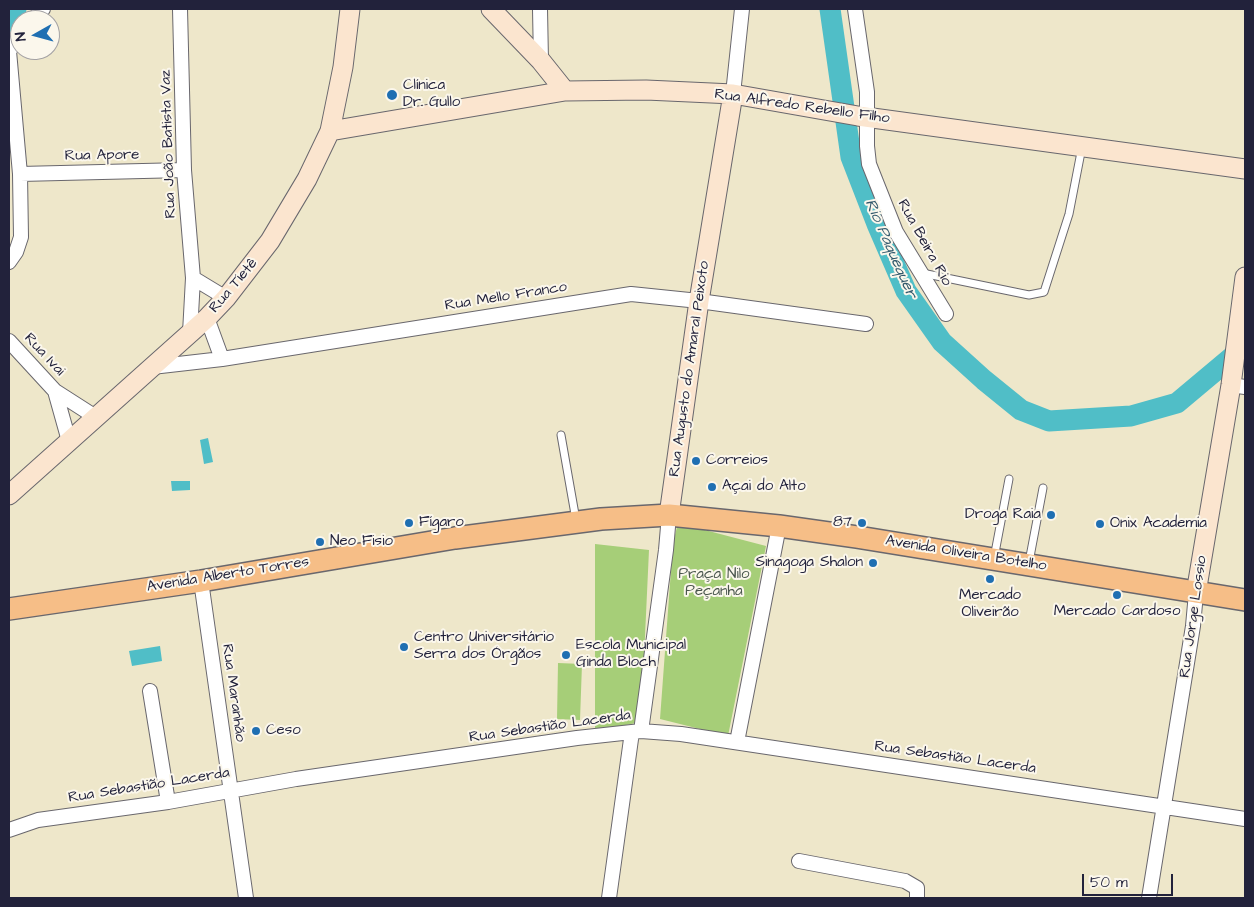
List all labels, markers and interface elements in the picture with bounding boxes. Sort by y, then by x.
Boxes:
north arrow [10,10,60,60]
text: N [11,31,32,42]
street label: Rua João Batista Vaz [157,69,181,219]
place label: Clínica Dr. Gullo [403,77,460,112]
street label: Rua Alfredo Rebello Filho [713,86,891,128]
marker: Clínica Dr. Gullo [385,88,399,102]
street label: Rua Apore [64,146,140,166]
water label: Rio Paquequer [860,196,920,302]
street label: Rua Beira Rio [893,197,955,289]
street label: Rua Tietê [206,255,262,317]
street label: Rua Augusto do Amaral Peixoto [666,260,714,478]
street label: Rua Mello Franco [444,278,568,316]
street label: Rua Ivai [20,330,68,380]
place label: Correios [706,452,768,470]
marker: Correios [690,455,702,467]
place label: Açai do Alto [722,478,806,496]
marker: Açai do Alto [706,481,718,493]
place label: Droga Raia [965,506,1041,524]
marker: Droga Raia [1045,509,1057,521]
place label: Fígaro [419,514,464,532]
place label: 87 [833,514,852,532]
place label: Onix Academia [1110,515,1207,533]
marker: Fígaro [403,517,415,529]
marker: 87 [856,517,868,529]
marker: Onix Academia [1094,518,1106,530]
street label: Avenida Oliveira Botelho [884,532,1048,576]
place label: Neo Fisio [330,533,393,551]
marker: Neo Fisio [314,536,326,548]
street label: Avenida Alberto Torres [146,553,310,597]
place label: Sinagoga Shalon [755,554,863,572]
street label: Rua Jorge Lossio [1177,555,1211,679]
marker: Sinagoga Shalon [867,557,879,569]
park label: Praça Nilo Peçanha [678,566,750,601]
marker: Mercado Oliveirão [984,573,996,585]
place label: Mercado Oliveirão [959,587,1021,622]
marker: Mercado Cardoso [1111,589,1123,601]
place label: Mercado Cardoso [1054,603,1180,621]
place label: Centro Universitário Serra dos Órgãos [414,629,554,664]
place label: Escola Municipal Ginda Bloch [576,637,686,672]
marker: Centro Universitário Serra dos Órgãos [398,641,410,653]
street label: Rua Maranhão [217,643,249,743]
marker: Escola Municipal Ginda Bloch [560,649,572,661]
street label: Rua Sebastião Lacerda [468,707,632,747]
place label: Ceso [266,722,301,740]
marker: Ceso [250,725,262,737]
street label: Rua Sebastião Lacerda [873,738,1037,778]
street label: Rua Sebastião Lacerda [67,764,231,808]
scale bar [1084,864,1175,896]
text: 50 m [1090,872,1128,893]

